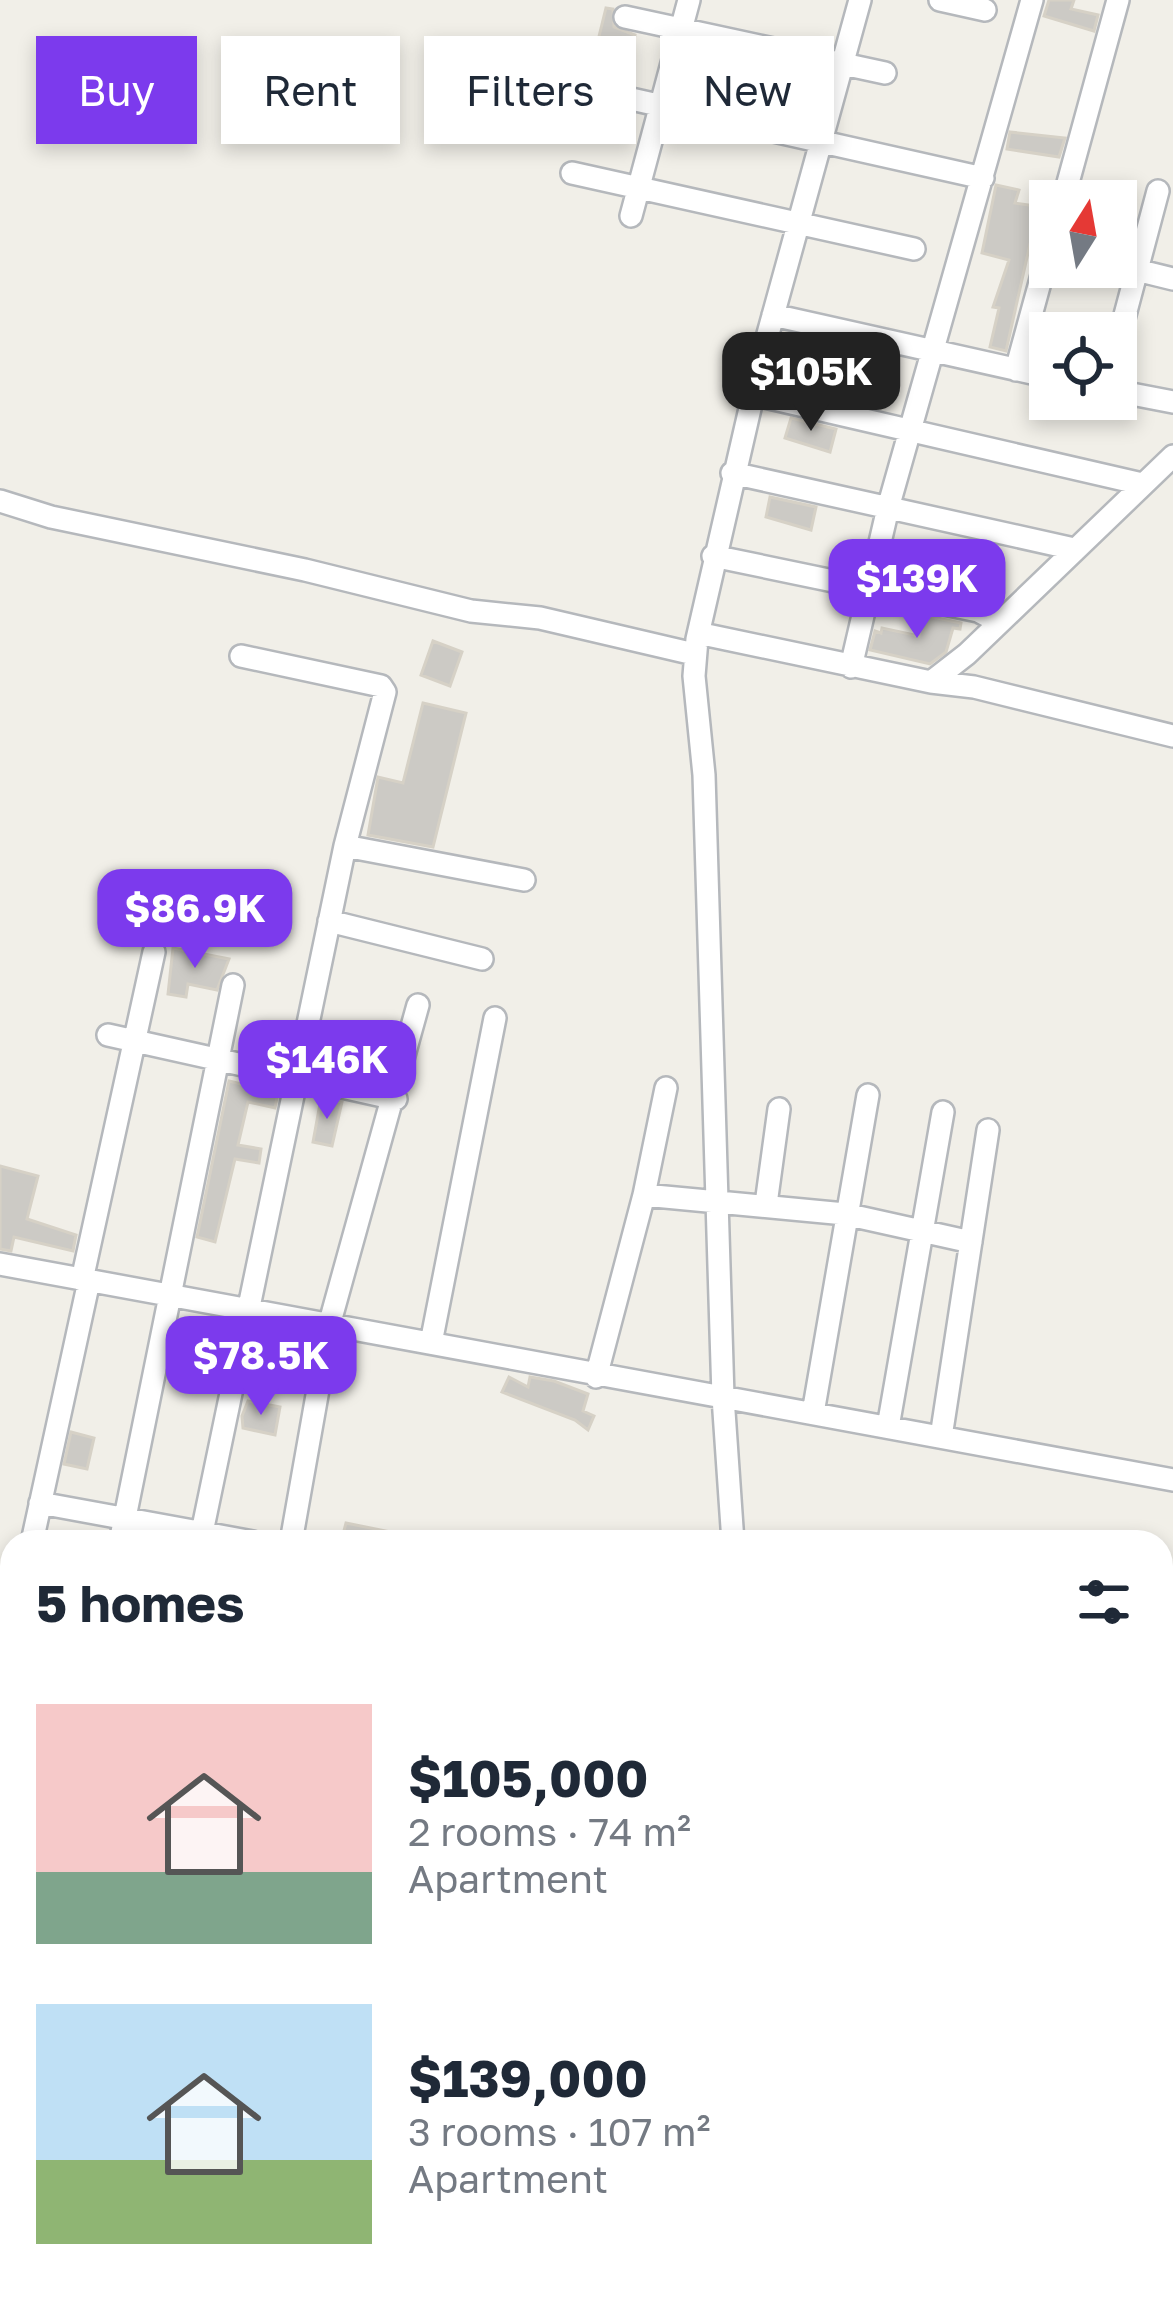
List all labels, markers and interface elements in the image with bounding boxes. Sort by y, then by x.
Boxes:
chip: Buy [36,36,197,144]
chip: Rent [221,36,400,144]
chip: Filters [424,36,636,144]
chip: New [660,36,834,144]
north arrow [1029,180,1137,288]
map controls [1029,180,1137,420]
button: locate [1029,312,1137,420]
pin: $105K [727,332,895,434]
text: $105K [749,347,873,394]
pin: $139K [833,539,1001,641]
text: $139K [855,554,979,601]
pin: $86.9K [97,869,293,971]
text: $86.9K [124,884,266,931]
pin: $146K [243,1020,411,1122]
text: $146K [265,1035,389,1082]
pin: $78.5K [163,1316,359,1418]
text: $78.5K [193,1331,329,1378]
icon: filters [1071,1569,1137,1635]
text: 5 homes [36,1572,245,1633]
text: $105,000 [408,1747,648,1808]
icon: home [132,1752,276,1896]
text: 2 rooms · 74 m² [408,1808,691,1855]
text: Apartment [408,1855,608,1902]
text: $139,000 [408,2047,648,2108]
icon: home [132,2052,276,2196]
text: 3 rooms · 107 m² [408,2108,711,2155]
text: Apartment [408,2155,608,2202]

